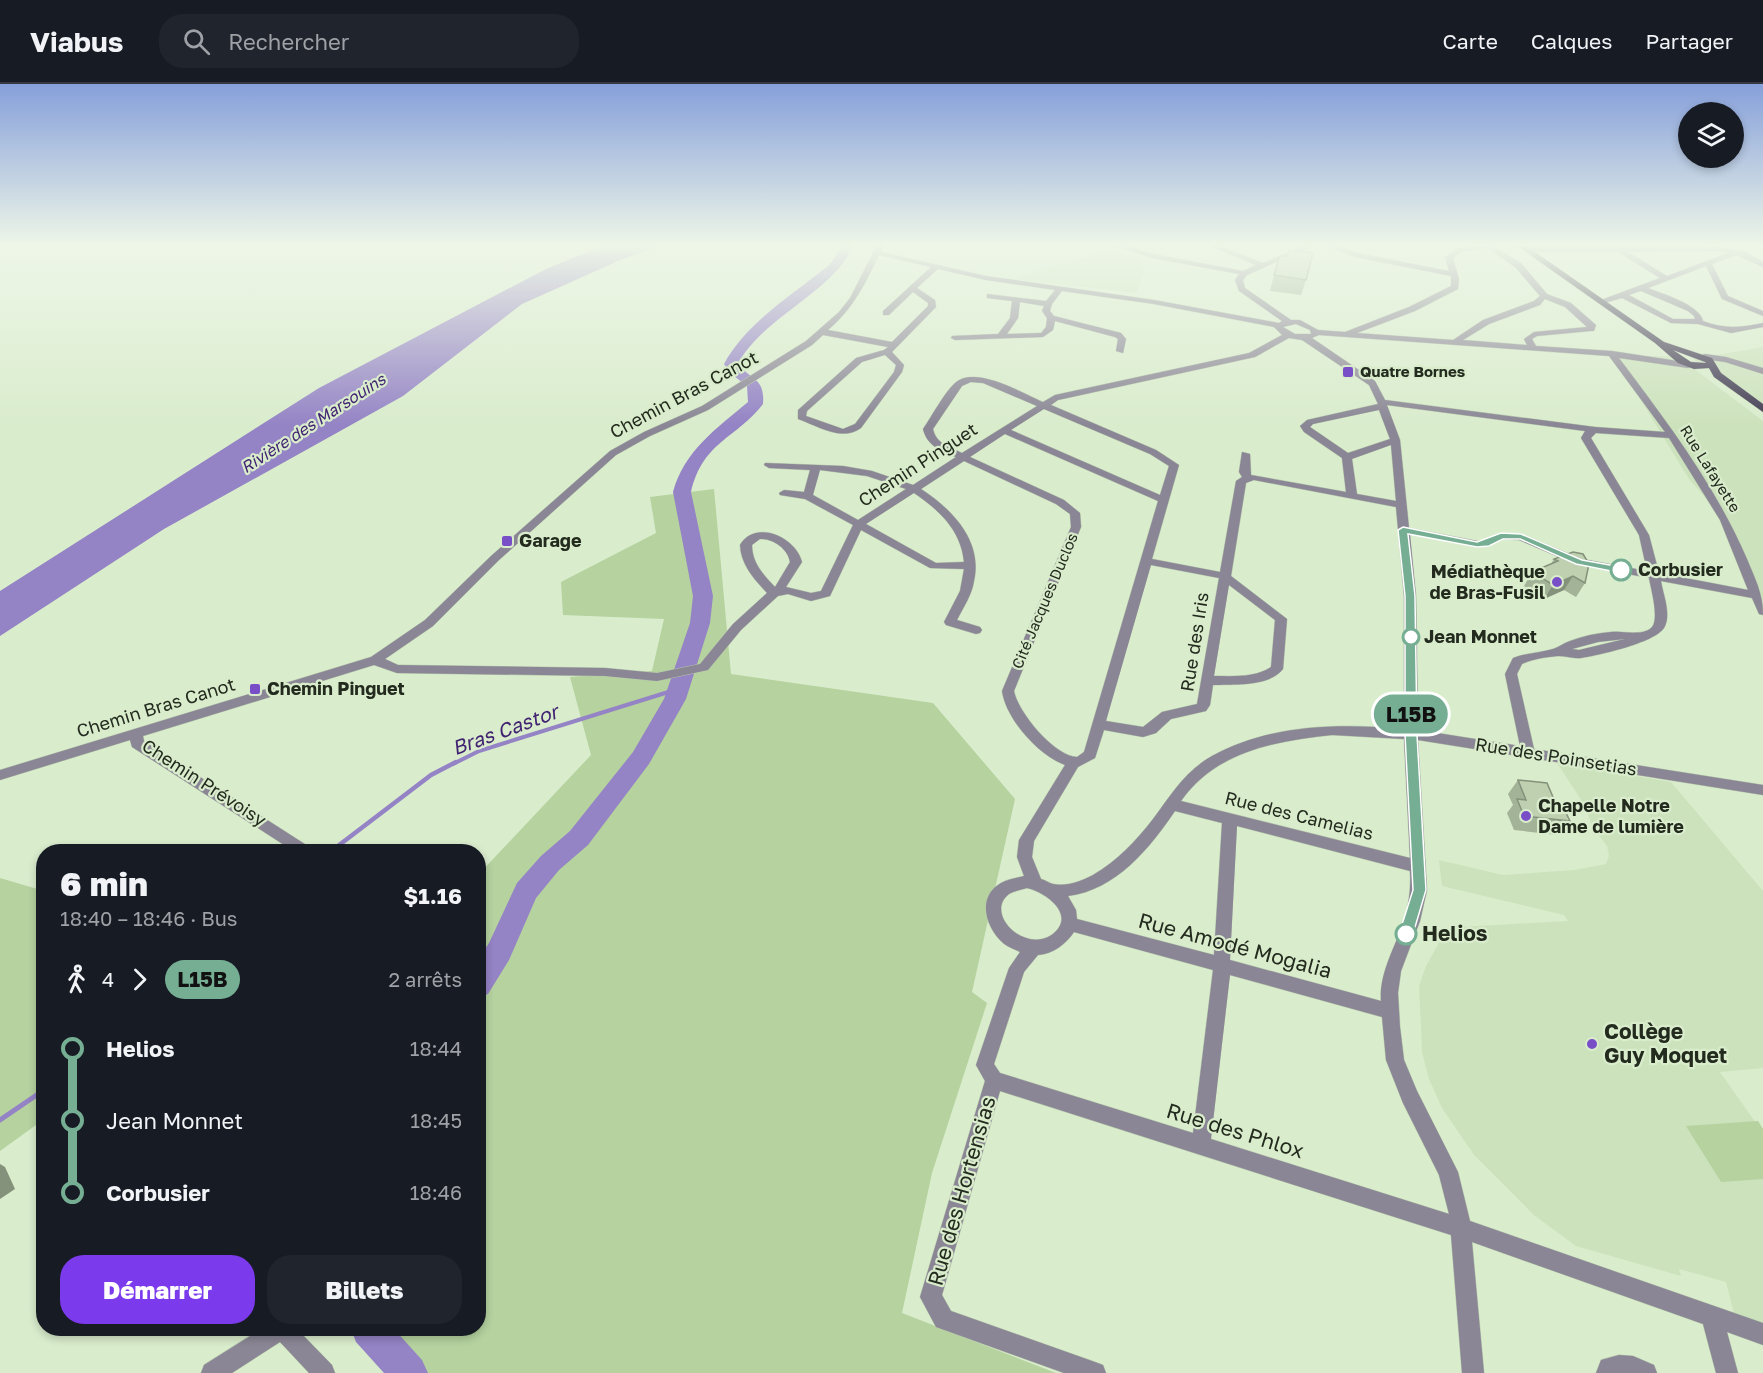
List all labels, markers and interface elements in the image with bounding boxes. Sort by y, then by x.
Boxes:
search box [159,14,579,68]
text: Viabus [30,25,123,58]
icon: search [180,25,213,58]
text: Rechercher [228,28,349,55]
text: Carte [1442,28,1498,54]
text: Calques [1531,28,1612,54]
text: Partager [1645,28,1733,54]
map controls [1678,102,1744,168]
button: layers [1678,102,1744,168]
street label: Chemin Bras Canot [606,346,761,442]
place label: Quatre Bornes [1360,362,1465,380]
marker: Quatre Bornes [1341,365,1355,379]
water label: Rivière des Marsouins [237,368,390,477]
street label: Chemin Pinguet [854,418,981,511]
street label: Rue Lafayette [1677,422,1745,516]
place label: Garage [519,529,582,551]
street label: Cité Jacques Duclos [1007,530,1081,671]
marker: Garage [500,534,514,548]
place label: Corbusier [1638,558,1723,580]
marker: Corbusier [1610,559,1632,581]
place label: Médiathèque de Bras-Fusil [1430,560,1545,603]
marker: Médiathèque de Bras-Fusil [1550,575,1564,589]
street label: Rue des Iris [1175,591,1213,693]
place label: Jean Monnet [1424,625,1537,647]
marker: Jean Monnet [1402,628,1420,646]
street label: Chemin Bras Canot [74,672,238,742]
place label: Chemin Pinguet [267,677,405,699]
marker: Chemin Pinguet [248,682,262,696]
line badge: L15B [1369,694,1453,734]
water label: Bras Castor [448,698,564,759]
text: L15B [1386,701,1436,727]
street label: Rue des Poinsetias [1474,732,1639,780]
street label: Chemin Prévoisy [138,734,271,831]
street label: Rue des Camelias [1223,786,1376,844]
place label: Chapelle Notre Dame de lumière [1538,794,1684,837]
marker: Chapelle Notre Dame de lumière [1519,809,1533,823]
text: 6 min [60,864,148,903]
text: $1.16 [404,882,462,909]
text: 18:40 – 18:46 · Bus [60,906,237,930]
street label: Rue Amodé Mogalia [1136,907,1335,983]
place label: Helios [1422,920,1488,946]
marker: Helios [1395,923,1417,945]
icon: walk [60,963,93,996]
icon: forward [123,963,156,996]
text: L15B [177,966,228,992]
text: 4 [102,967,114,991]
text: 2 arrêts [389,967,462,991]
place label: Collège Guy Moquet [1604,1018,1727,1068]
text: Helios [106,1035,175,1062]
text: 18:44 [410,1036,462,1060]
marker: Collège Guy Moquet [1585,1037,1599,1051]
street label: Rue des Hortensias [922,1093,1001,1288]
street label: Rue des Phlox [1163,1097,1308,1163]
text: Jean Monnet [106,1107,243,1134]
text: 18:45 [410,1108,462,1132]
text: Corbusier [106,1179,210,1206]
text: 18:46 [410,1180,462,1204]
button: Démarrer [60,1255,255,1324]
button: Billets [267,1255,462,1324]

